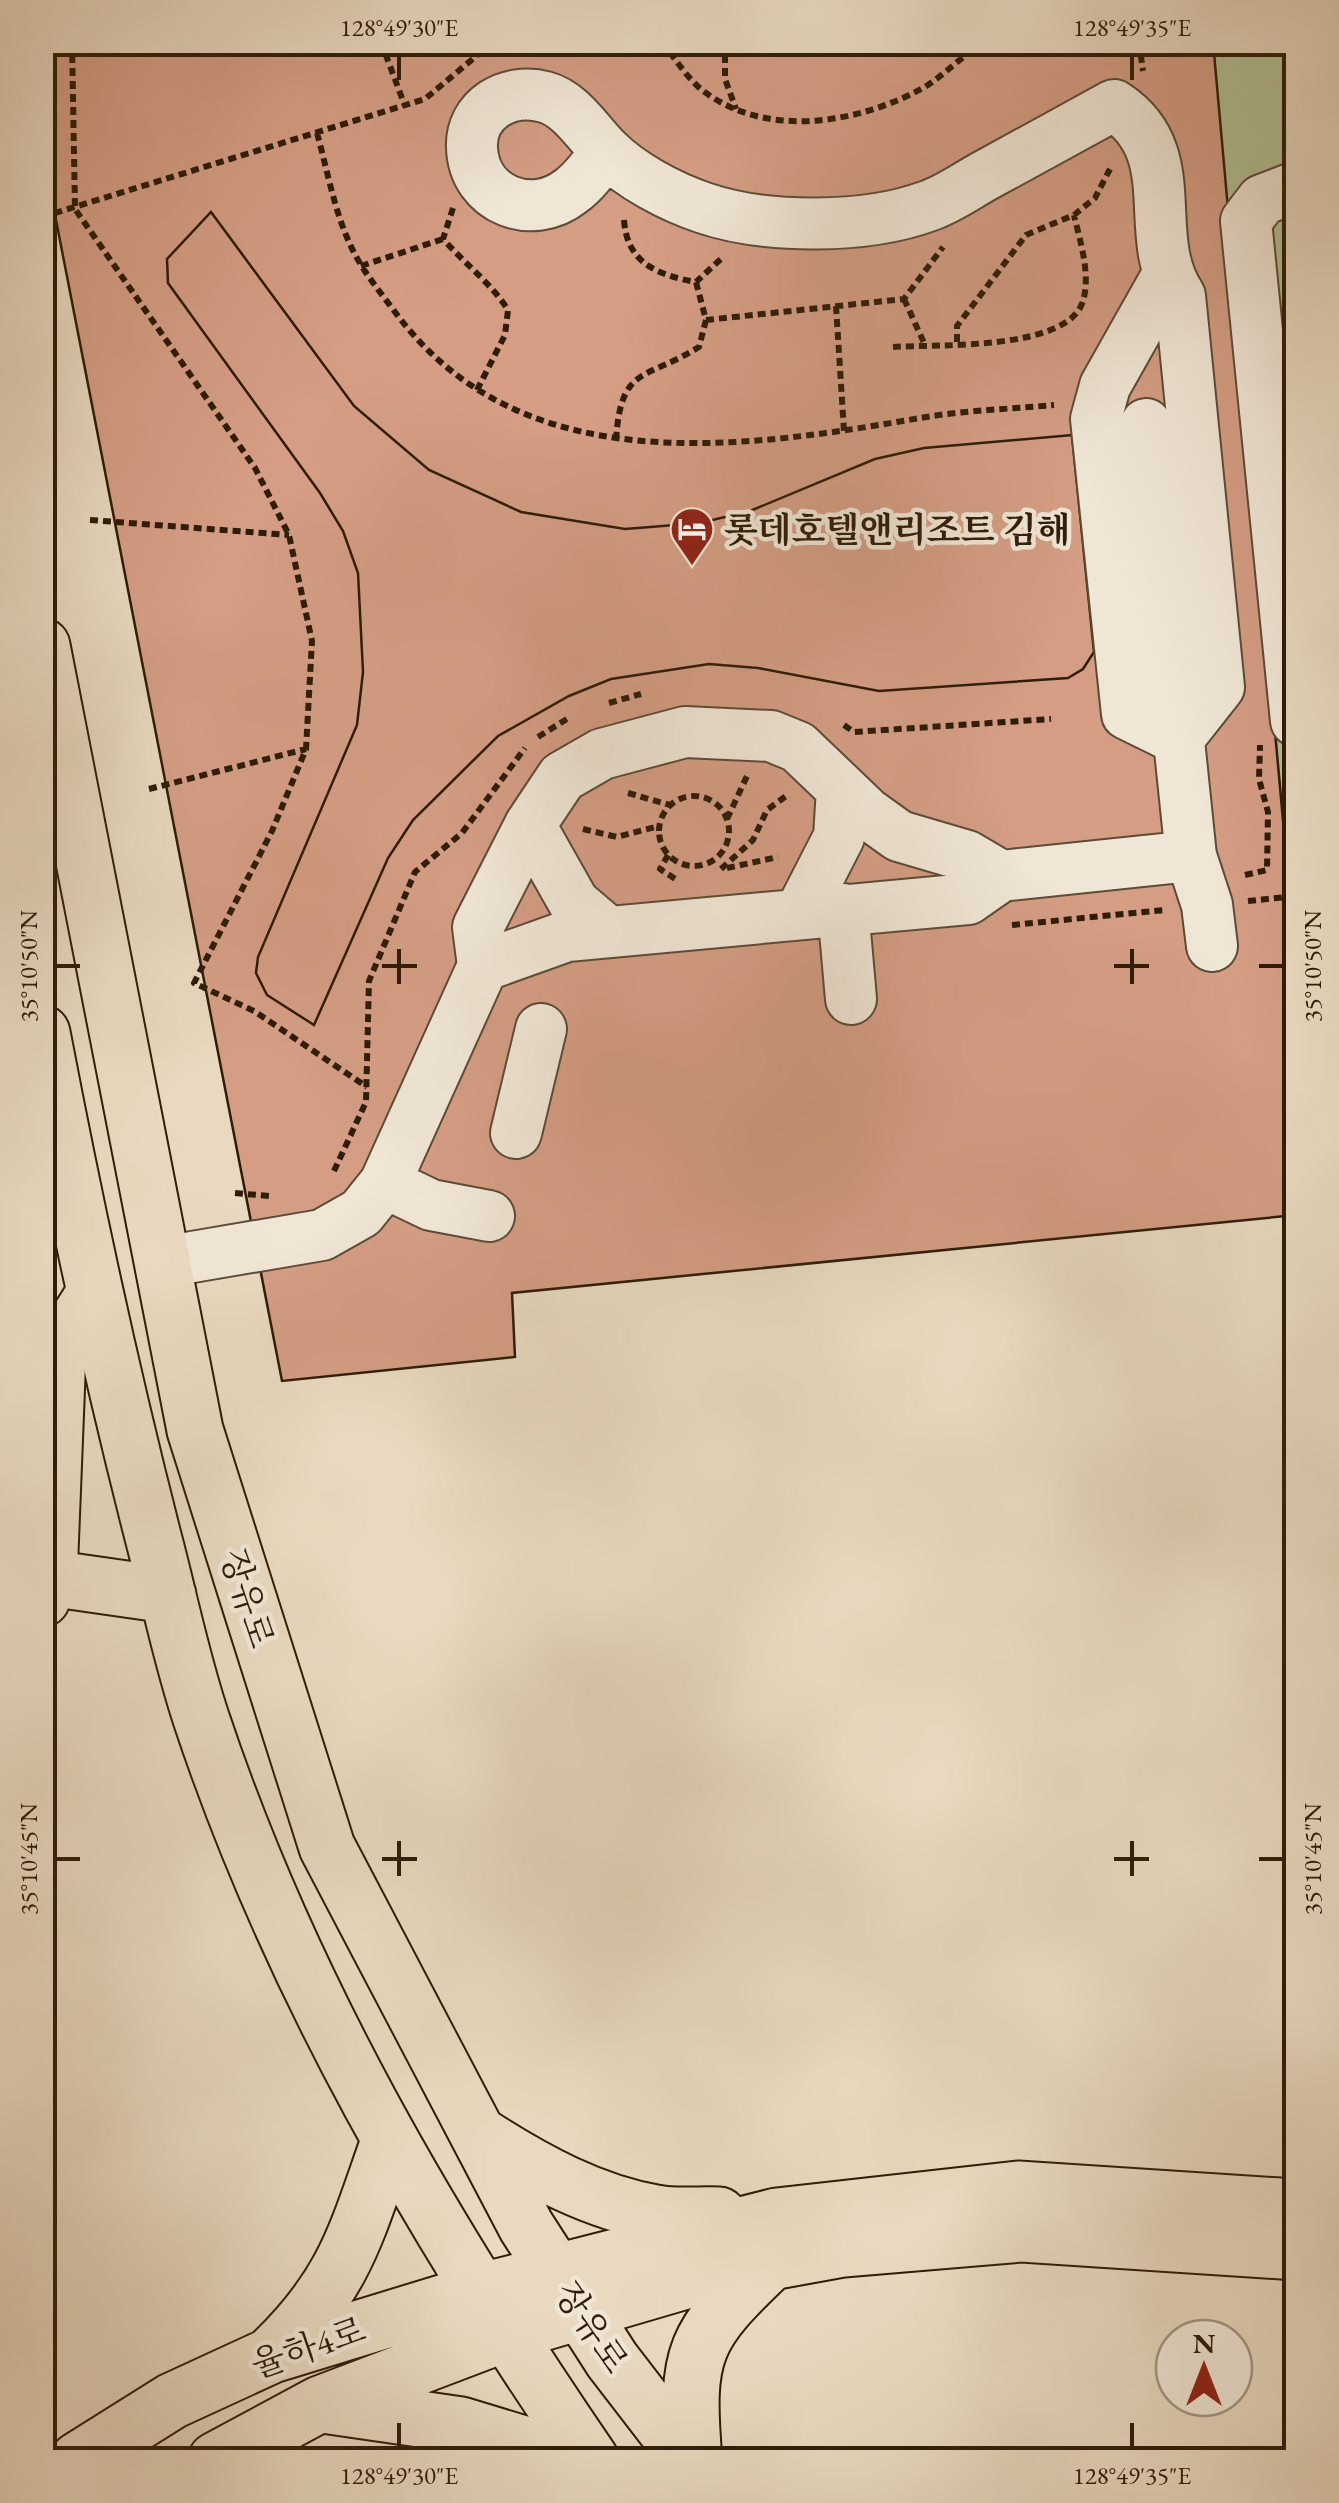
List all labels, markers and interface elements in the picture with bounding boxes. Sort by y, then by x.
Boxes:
text: 128°49'30"E [340,11,458,43]
text: 128°49'35"E [1073,11,1191,43]
hotel icon: 롯데호텔앤리조트 김해 [669,506,715,567]
place label: 롯데호텔앤리조트 김해 [724,507,1070,552]
text: 35°10'50"N [12,910,44,1022]
text: 35°10'50"N [1296,910,1328,1022]
street label: 장유로 [211,1543,285,1653]
text: 35°10'45"N [12,1803,44,1915]
text: 35°10'45"N [1296,1803,1328,1915]
street label: 장유로 [545,2272,639,2382]
street label: 율하4로 [245,2306,371,2388]
north arrow [1154,2318,1254,2418]
text: N [1193,2325,1216,2361]
text: 128°49'30"E [340,2459,458,2491]
text: 128°49'35"E [1073,2459,1191,2491]

